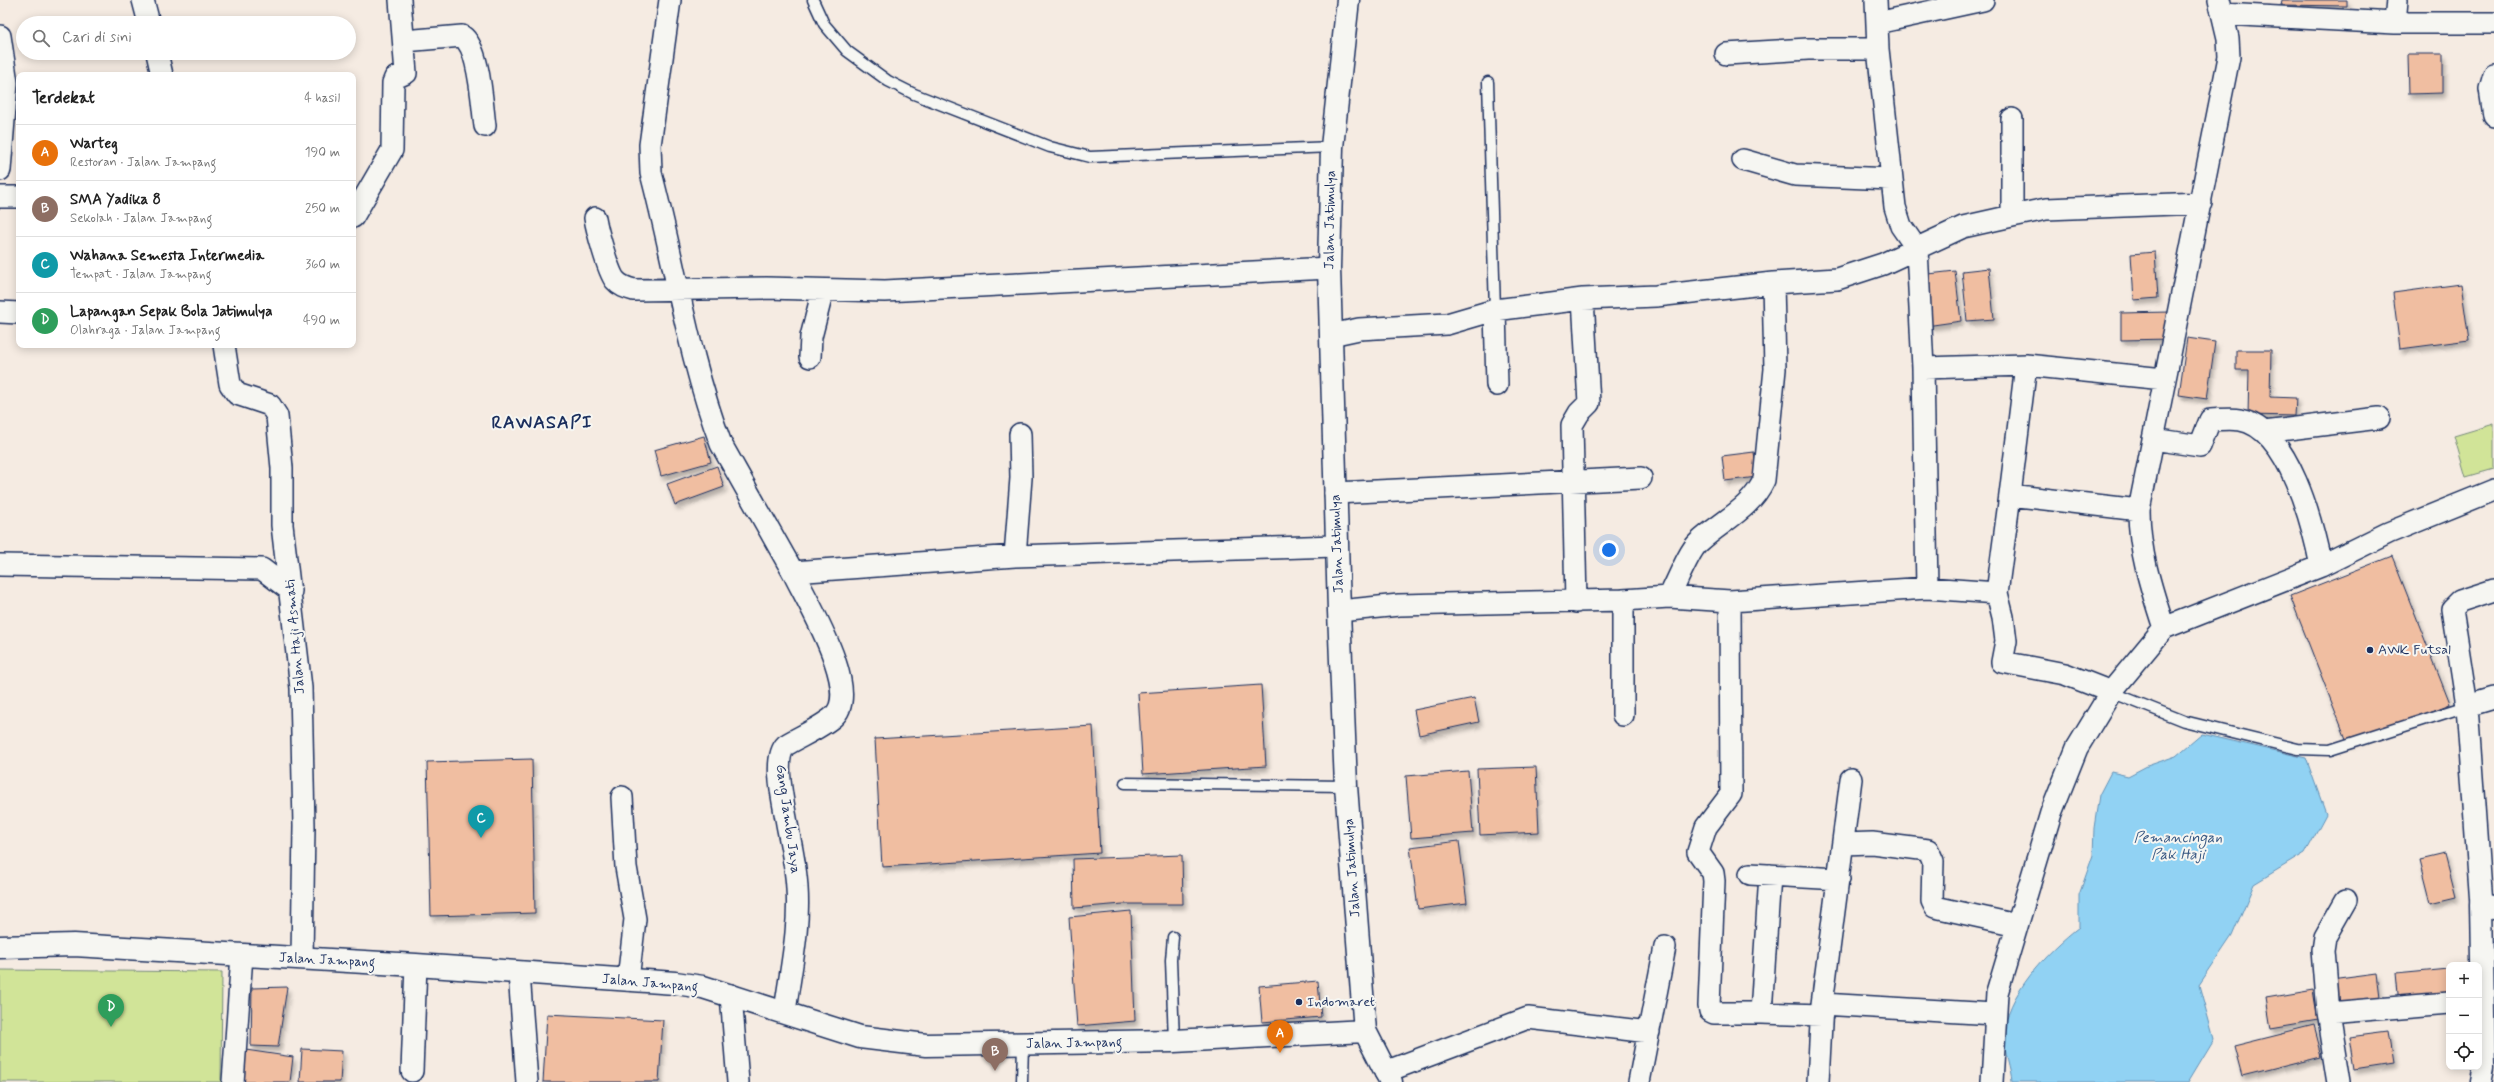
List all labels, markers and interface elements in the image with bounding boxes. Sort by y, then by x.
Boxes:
search box [16,16,356,60]
icon: search [30,27,52,49]
text: Cari di sini [62,28,132,48]
text: Terdekat [32,87,95,109]
text: 4 hasil [304,90,340,107]
text: Warteg [70,134,118,154]
text: A [41,144,49,161]
text: 190 m [305,144,340,161]
text: Restoran · Jalan Jampang [70,154,216,171]
street label: Jalan Jatimulya [1320,170,1340,270]
text: SMA Yadika 8 [70,190,161,210]
text: B [41,200,49,217]
text: 250 m [305,200,340,217]
text: Sekolah · Jalan Jampang [70,210,212,227]
text: Wahana Semesta Intermedia [70,246,264,266]
text: C [40,256,50,273]
text: 360 m [305,256,340,273]
text: Tempat · Jalan Jampang [70,266,212,283]
text: Lapangan Sepak Bola Jatimulya [70,302,273,322]
text: D [41,312,49,329]
text: 490 m [303,312,340,329]
text: Olahraga · Jalan Jampang [70,322,221,339]
district label: RAWASAPI [492,411,592,435]
street label: Jalan Jatimulya [1326,494,1348,594]
your location [1599,540,1619,560]
street label: Jalan Haji Asmati [281,579,309,695]
place label: AWK Futsal [2378,641,2451,659]
marker: AWK Futsal [2365,645,2375,655]
street label: Gang Jambu Jaya [770,763,805,875]
pin: C [468,805,494,838]
street label: Jalan Jatimulya [1340,818,1364,918]
water label: Pemancingan Pak Haji [2134,828,2223,865]
street label: Jalan Jampang [278,948,376,974]
map controls [2446,962,2482,1070]
button: + [2446,962,2482,998]
street label: Jalan Jampang [601,970,699,998]
place label: Indomaret [1307,993,1375,1011]
pin: D [98,994,124,1027]
marker: Indomaret [1294,997,1304,1007]
button: − [2446,998,2482,1034]
pin: A [1267,1020,1293,1053]
street label: Jalan Jampang [1026,1033,1122,1055]
button: locate [2446,1034,2482,1070]
pin: B [982,1038,1008,1071]

